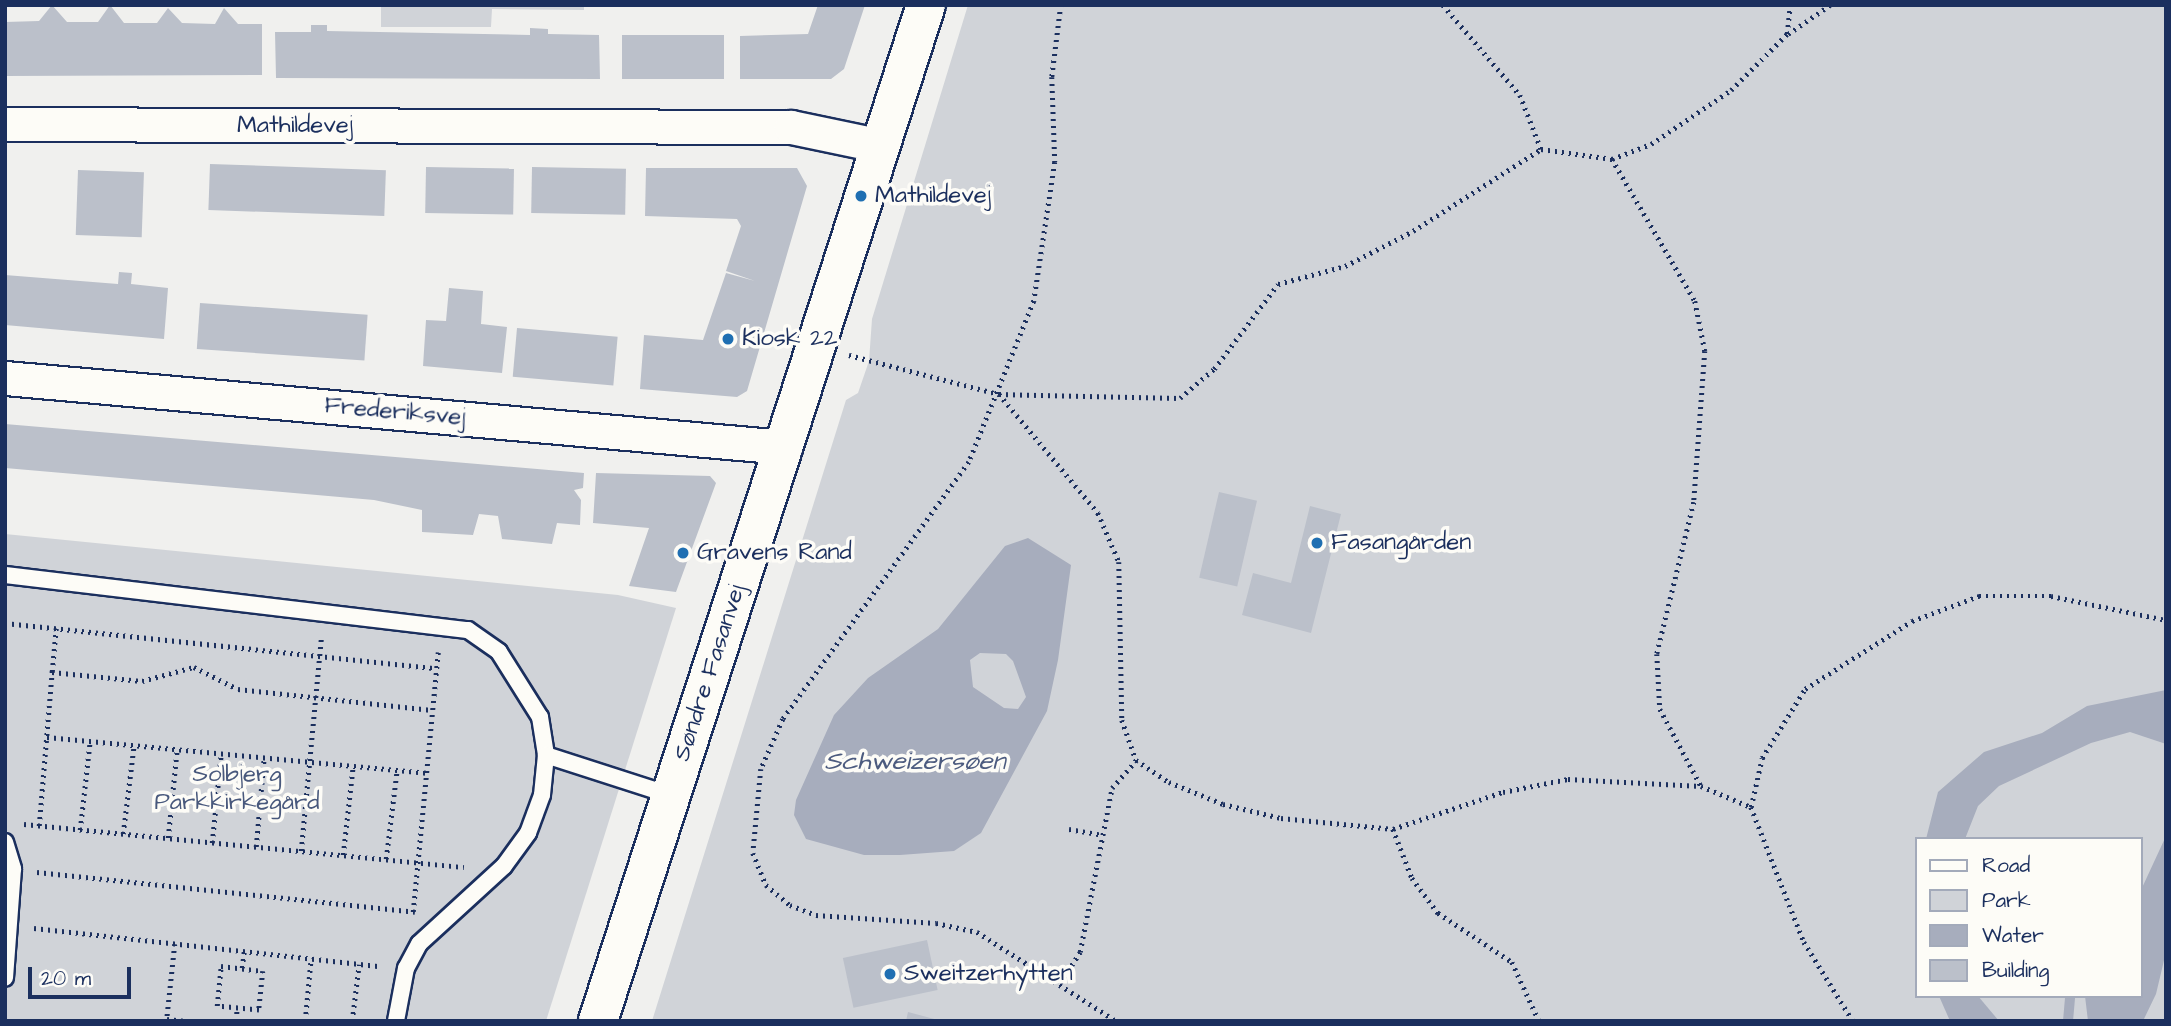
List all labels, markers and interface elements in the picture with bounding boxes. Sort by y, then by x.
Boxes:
street label: Mathildevej [237,112,353,140]
place label: Mathildevej [875,182,991,210]
marker: Mathildevej [853,188,869,204]
place label: Kiosk 22 [742,325,838,353]
marker: Kiosk 22 [720,331,736,347]
street label: Frederiksvej [323,391,467,433]
place label: Fasangården [1331,529,1471,557]
marker: Fasangården [1309,535,1325,551]
place label: Gravens Rand [697,539,852,567]
marker: Gravens Rand [675,545,691,561]
street label: Søndre Fasanvej [668,581,752,765]
water label: Schweizersøen [824,746,1006,778]
park label: Solbjerg Parkkirkegård [155,761,319,817]
legend [1916,837,2143,998]
text: Road [1982,851,2030,880]
text: Park [1982,886,2031,915]
text: Water [1982,921,2044,950]
scale bar [32,953,135,997]
text: Building [1982,956,2049,985]
place label: Sweitzerhytten [904,960,1073,988]
text: 20 m [41,964,91,993]
marker: Sweitzerhytten [882,966,898,982]

